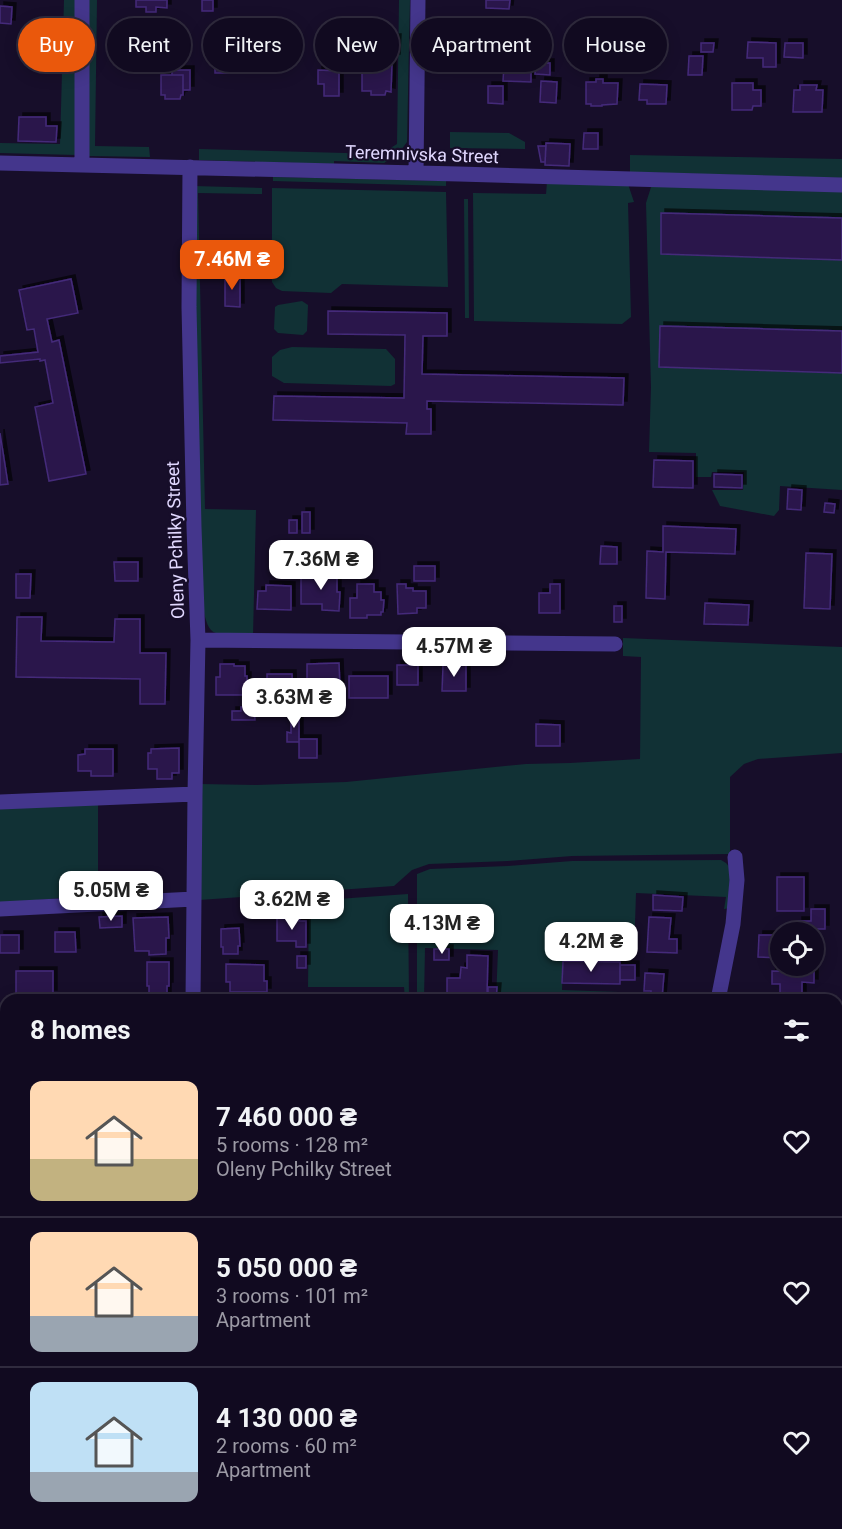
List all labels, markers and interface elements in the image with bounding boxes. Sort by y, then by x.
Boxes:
chip: Buy [18,18,95,72]
chip: Rent [107,18,191,72]
chip: Filters [203,18,303,72]
chip: New [315,18,399,72]
chip: Apartment [411,18,552,72]
chip: House [564,18,667,72]
street label: Teremnivska Street [345,141,499,167]
pin: 7.46M ₴ [177,240,287,291]
text: 7.46M ₴ [194,247,270,271]
street label: Oleny Pchilky Street [162,460,188,619]
pin: 7.36M ₴ [266,540,376,591]
text: 7.36M ₴ [283,547,359,571]
pin: 4.57M ₴ [399,627,509,678]
text: 4.57M ₴ [416,634,492,658]
pin: 3.63M ₴ [239,678,349,729]
text: 3.63M ₴ [256,685,332,709]
pin: 5.05M ₴ [56,871,166,922]
text: 5.05M ₴ [73,878,149,902]
pin: 3.62M ₴ [237,880,347,931]
text: 3.62M ₴ [254,887,330,911]
pin: 4.13M ₴ [387,904,497,955]
text: 4.13M ₴ [404,911,480,935]
pin: 4.2M ₴ [542,922,640,973]
map controls [770,922,824,976]
button: locate [770,922,824,976]
text: 4.2M ₴ [559,929,623,953]
icon: filters [780,1014,813,1047]
text: 8 homes [30,1015,131,1045]
text: 7 460 000 ₴ [216,1102,357,1132]
icon: home [78,1105,150,1177]
icon: heart [780,1125,813,1158]
text: 5 rooms · 128 m² [216,1133,368,1157]
text: Oleny Pchilky Street [216,1157,392,1181]
text: 5 050 000 ₴ [216,1253,357,1283]
icon: home [78,1256,150,1328]
icon: heart [780,1276,813,1309]
text: 3 rooms · 101 m² [216,1284,368,1308]
text: Apartment [216,1308,311,1332]
text: 4 130 000 ₴ [216,1403,357,1433]
icon: home [78,1406,150,1478]
icon: heart [780,1426,813,1459]
text: 2 rooms · 60 m² [216,1434,357,1458]
text: Apartment [216,1458,311,1482]

